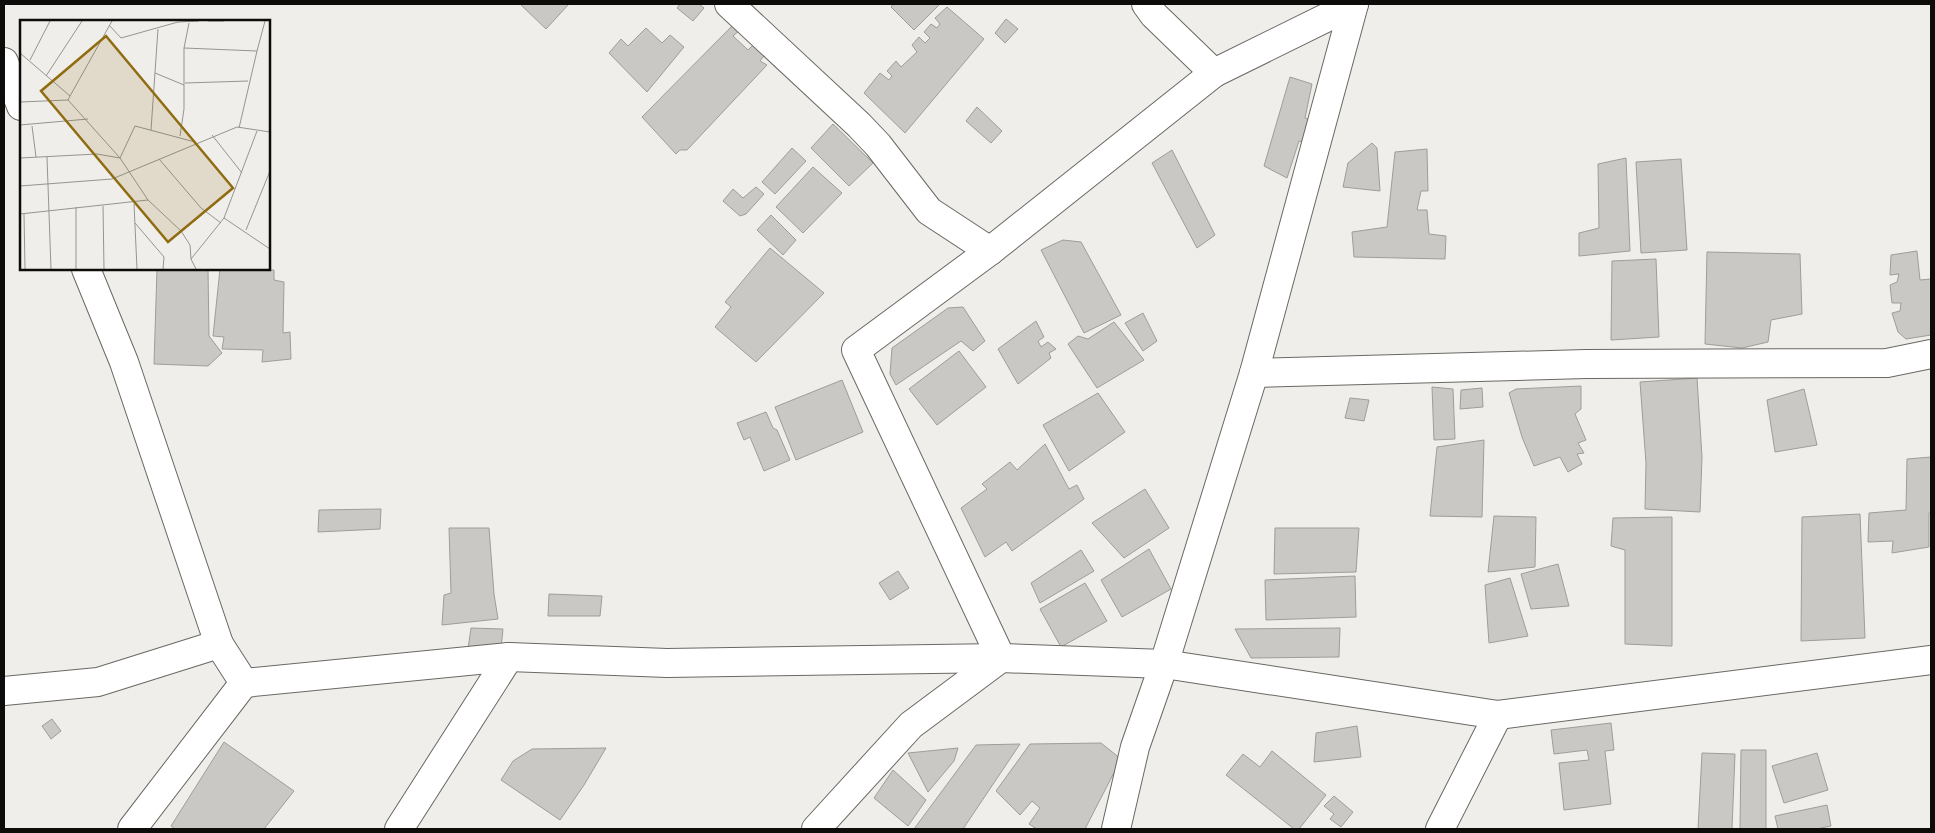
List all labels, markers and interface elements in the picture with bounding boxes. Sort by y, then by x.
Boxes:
inset map [20,20,270,270]

